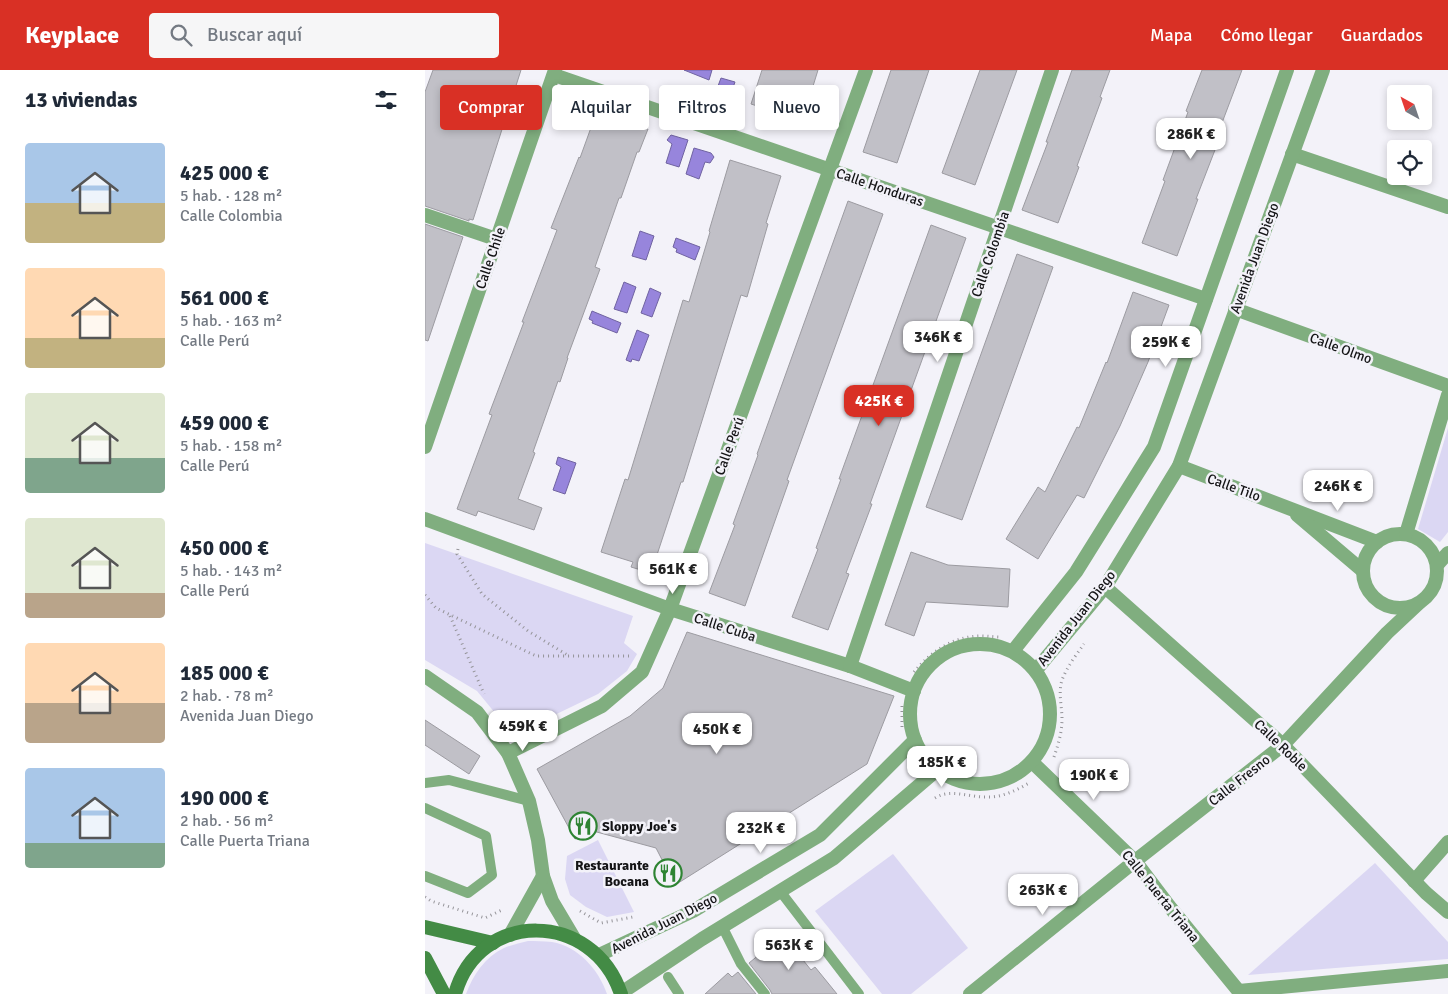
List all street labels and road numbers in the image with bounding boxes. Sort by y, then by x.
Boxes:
street label: Calle Honduras [834,165,926,210]
street label: Avenida Juan Diego [1226,200,1282,316]
street label: Calle Colombia [968,209,1013,299]
street label: Calle Chile [472,225,509,291]
street label: Calle Olmo [1307,329,1374,368]
street label: Calle Perú [711,415,748,478]
street label: Calle Tilo [1205,470,1263,505]
street label: Avenida Juan Diego [1034,567,1119,670]
street label: Calle Cuba [692,610,758,645]
street label: Calle Roble [1251,716,1311,775]
street label: Calle Fresno [1205,751,1273,810]
street label: Calle Puerta Triana [1118,847,1203,946]
street label: Avenida Juan Diego [608,889,720,958]

